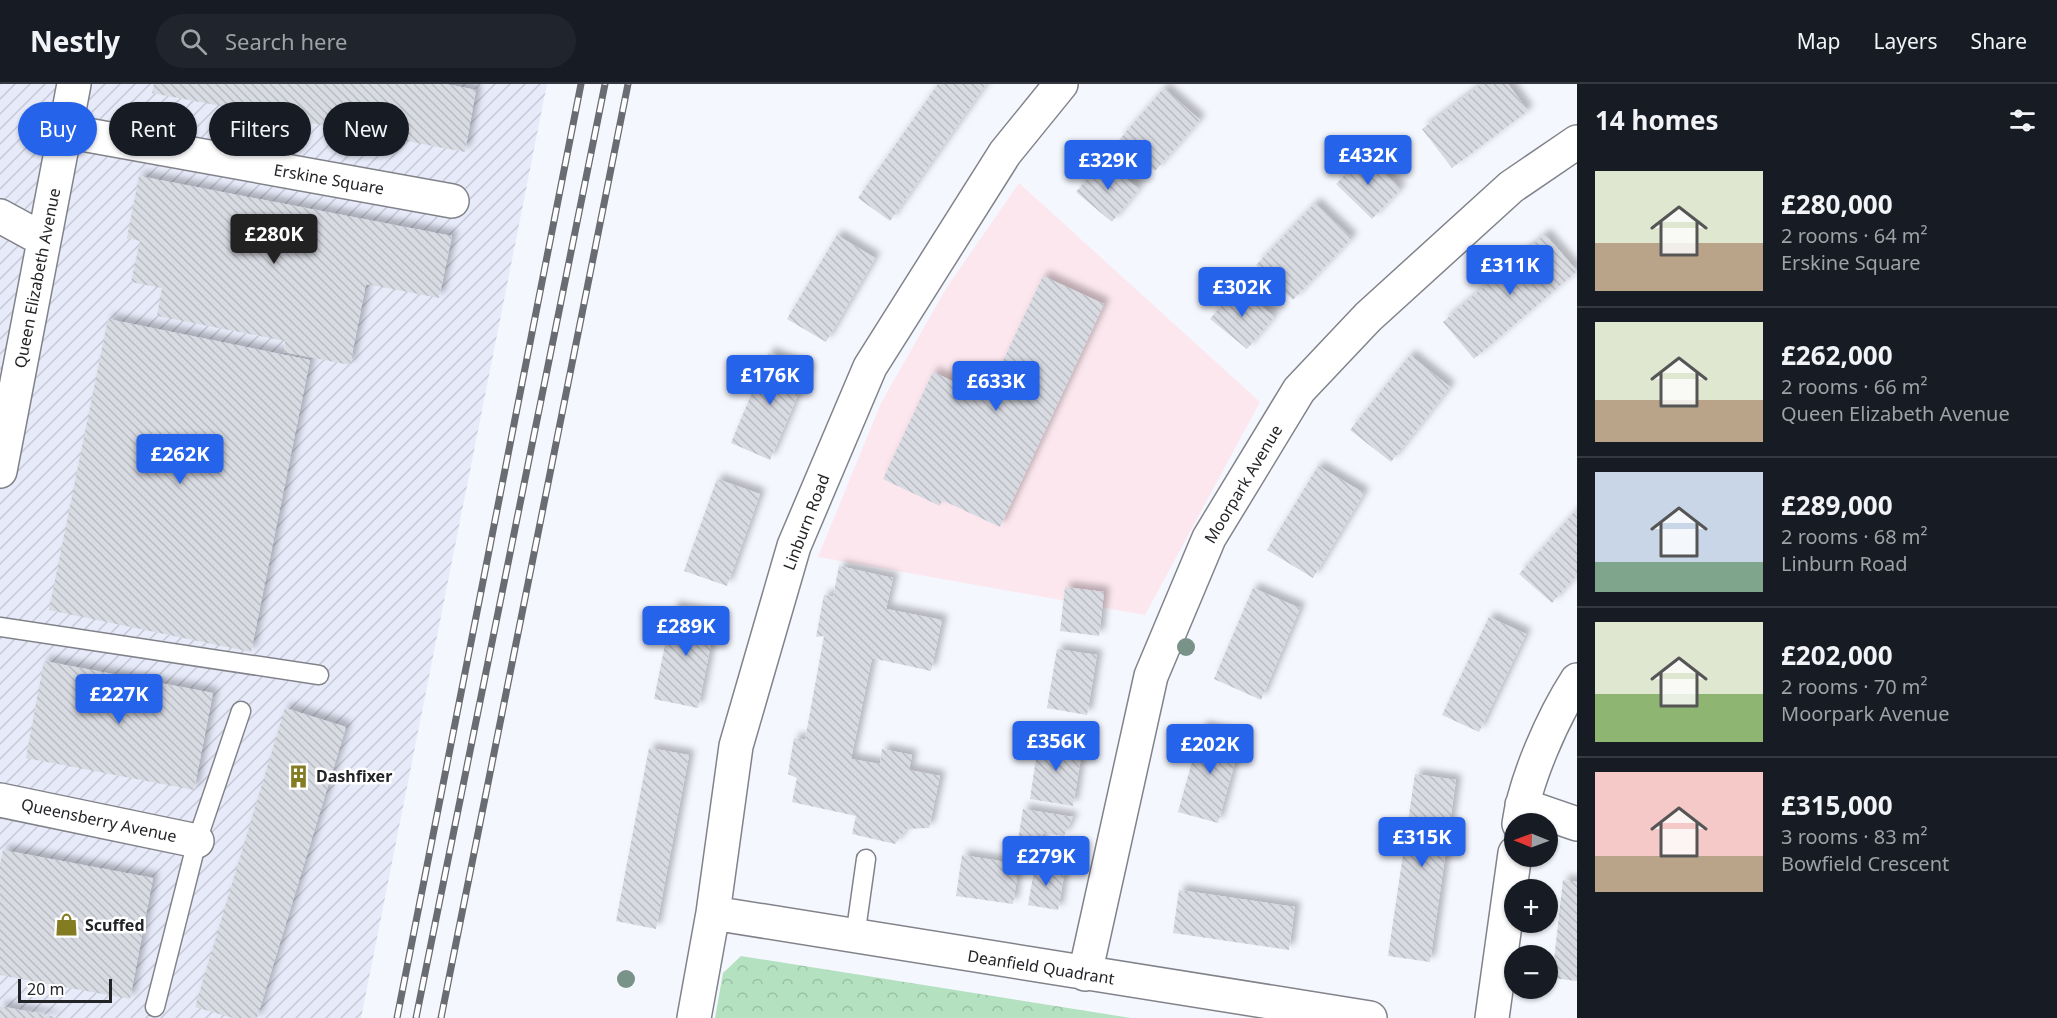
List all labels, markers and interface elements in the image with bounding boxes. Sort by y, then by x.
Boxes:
search box [156,14,576,68]
text: Nestly [30,22,120,60]
icon: search [177,25,210,58]
text: Search here [225,26,347,56]
text: Map [1797,27,1841,55]
text: Layers [1874,27,1938,55]
text: Share [1971,27,2027,55]
chip: Buy [18,102,97,156]
chip: Rent [109,102,197,156]
chip: Filters [209,102,311,156]
chip: New [323,102,409,156]
text: 14 homes [1595,102,1719,138]
icon: filters [2006,104,2039,137]
pin: £432K [1326,135,1410,186]
pin: £329K [1066,140,1150,191]
text: £432K [1338,141,1398,168]
text: £329K [1078,146,1138,173]
street label: Erskine Square [272,158,386,200]
street label: Queen Elizabeth Avenue [9,186,65,370]
text: £280,000 [1781,186,1893,222]
icon: home [1643,195,1715,267]
pin: £280K [232,214,316,265]
text: £280K [244,220,304,247]
text: 2 rooms · 64 m² [1781,222,1928,249]
pin: £311K [1468,245,1552,296]
text: Erskine Square [1781,249,1921,276]
text: £311K [1480,251,1540,278]
pin: £302K [1200,267,1284,318]
text: £302K [1212,273,1272,300]
text: £262,000 [1781,337,1893,373]
icon: home [1643,346,1715,418]
pin: £176K [728,355,812,406]
text: £176K [740,361,800,388]
pin: £633K [954,361,1038,412]
text: £633K [966,367,1026,394]
text: 2 rooms · 66 m² [1781,373,1928,400]
text: Queen Elizabeth Avenue [1781,400,2010,427]
street label: Moorpark Avenue [1199,421,1287,547]
pin: £262K [138,434,222,485]
text: £262K [150,440,210,467]
street label: Linburn Road [778,471,834,573]
text: £289,000 [1781,487,1893,523]
icon: home [1643,496,1715,568]
text: 2 rooms · 68 m² [1781,523,1928,550]
text: Linburn Road [1781,550,1908,577]
pin: £289K [644,606,728,657]
text: £289K [656,612,716,639]
text: £202,000 [1781,637,1893,673]
icon: home [1643,646,1715,718]
text: 2 rooms · 70 m² [1781,673,1928,700]
pin: £227K [77,674,161,725]
text: £227K [89,680,149,707]
text: Moorpark Avenue [1781,700,1949,727]
pin: £356K [1014,721,1098,772]
pin: £202K [1168,724,1252,775]
text: £356K [1026,727,1086,754]
text: £202K [1180,730,1240,757]
building icon: Dashfixer [285,763,311,789]
place label: Dashfixer [316,765,392,787]
text: £315,000 [1781,787,1893,823]
street label: Queensberry Avenue [19,793,179,847]
icon: home [1643,796,1715,868]
north arrow [1504,813,1558,867]
map controls [1504,813,1558,999]
pin: £315K [1380,817,1464,868]
text: £315K [1392,823,1452,850]
text: 3 rooms · 83 m² [1781,823,1928,850]
pin: £279K [1004,836,1088,887]
text: £279K [1016,842,1076,869]
text: Bowfield Crescent [1781,850,1949,877]
button: + [1504,879,1558,933]
shop icon: Scuffed [54,912,80,938]
place label: Scuffed [85,914,145,936]
street label: Deanfield Quadrant [966,945,1116,990]
button: − [1504,945,1558,999]
scale bar [18,976,112,1004]
text: 20 m [27,978,64,1000]

